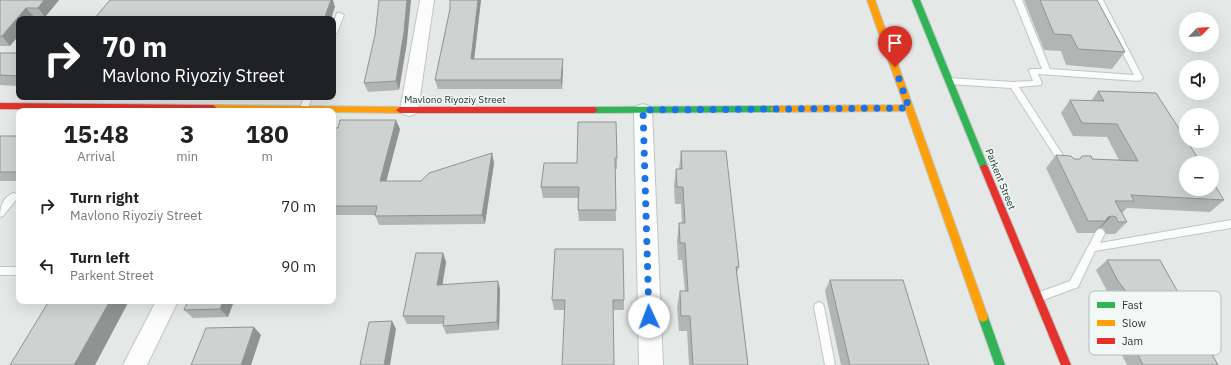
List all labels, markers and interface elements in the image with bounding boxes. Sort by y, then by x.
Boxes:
north arrow [1179,12,1219,52]
map controls [1179,12,1219,196]
pin [878,26,912,67]
text: 70 m [102,28,167,65]
icon: right [36,32,88,84]
icon: arrive [884,32,906,54]
button: sound [1179,60,1219,100]
text: Mavlono Riyoziy Street [102,64,285,87]
street label: Mavlono Riyoziy Street [404,93,506,106]
button: + [1179,108,1219,148]
text: 15:48 [63,118,129,150]
text: 3 [180,118,194,150]
text: 180 [245,118,289,150]
street label: Parkent Street [982,147,1019,212]
text: Arrival [77,148,115,165]
text: min [176,148,198,165]
text: m [261,148,273,165]
button: − [1179,156,1219,196]
text: Turn right [70,188,139,207]
icon: right [36,195,58,217]
text: 70 m [281,197,316,216]
text: Mavlono Riyoziy Street [70,207,202,224]
text: Turn left [70,248,130,267]
icon: left [36,255,58,277]
text: 90 m [281,257,316,276]
text: Parkent Street [70,267,154,284]
legend [1089,291,1221,355]
position arrow [628,296,670,338]
text: Fast [1122,298,1143,312]
text: Slow [1122,316,1146,330]
text: Jam [1122,334,1143,348]

